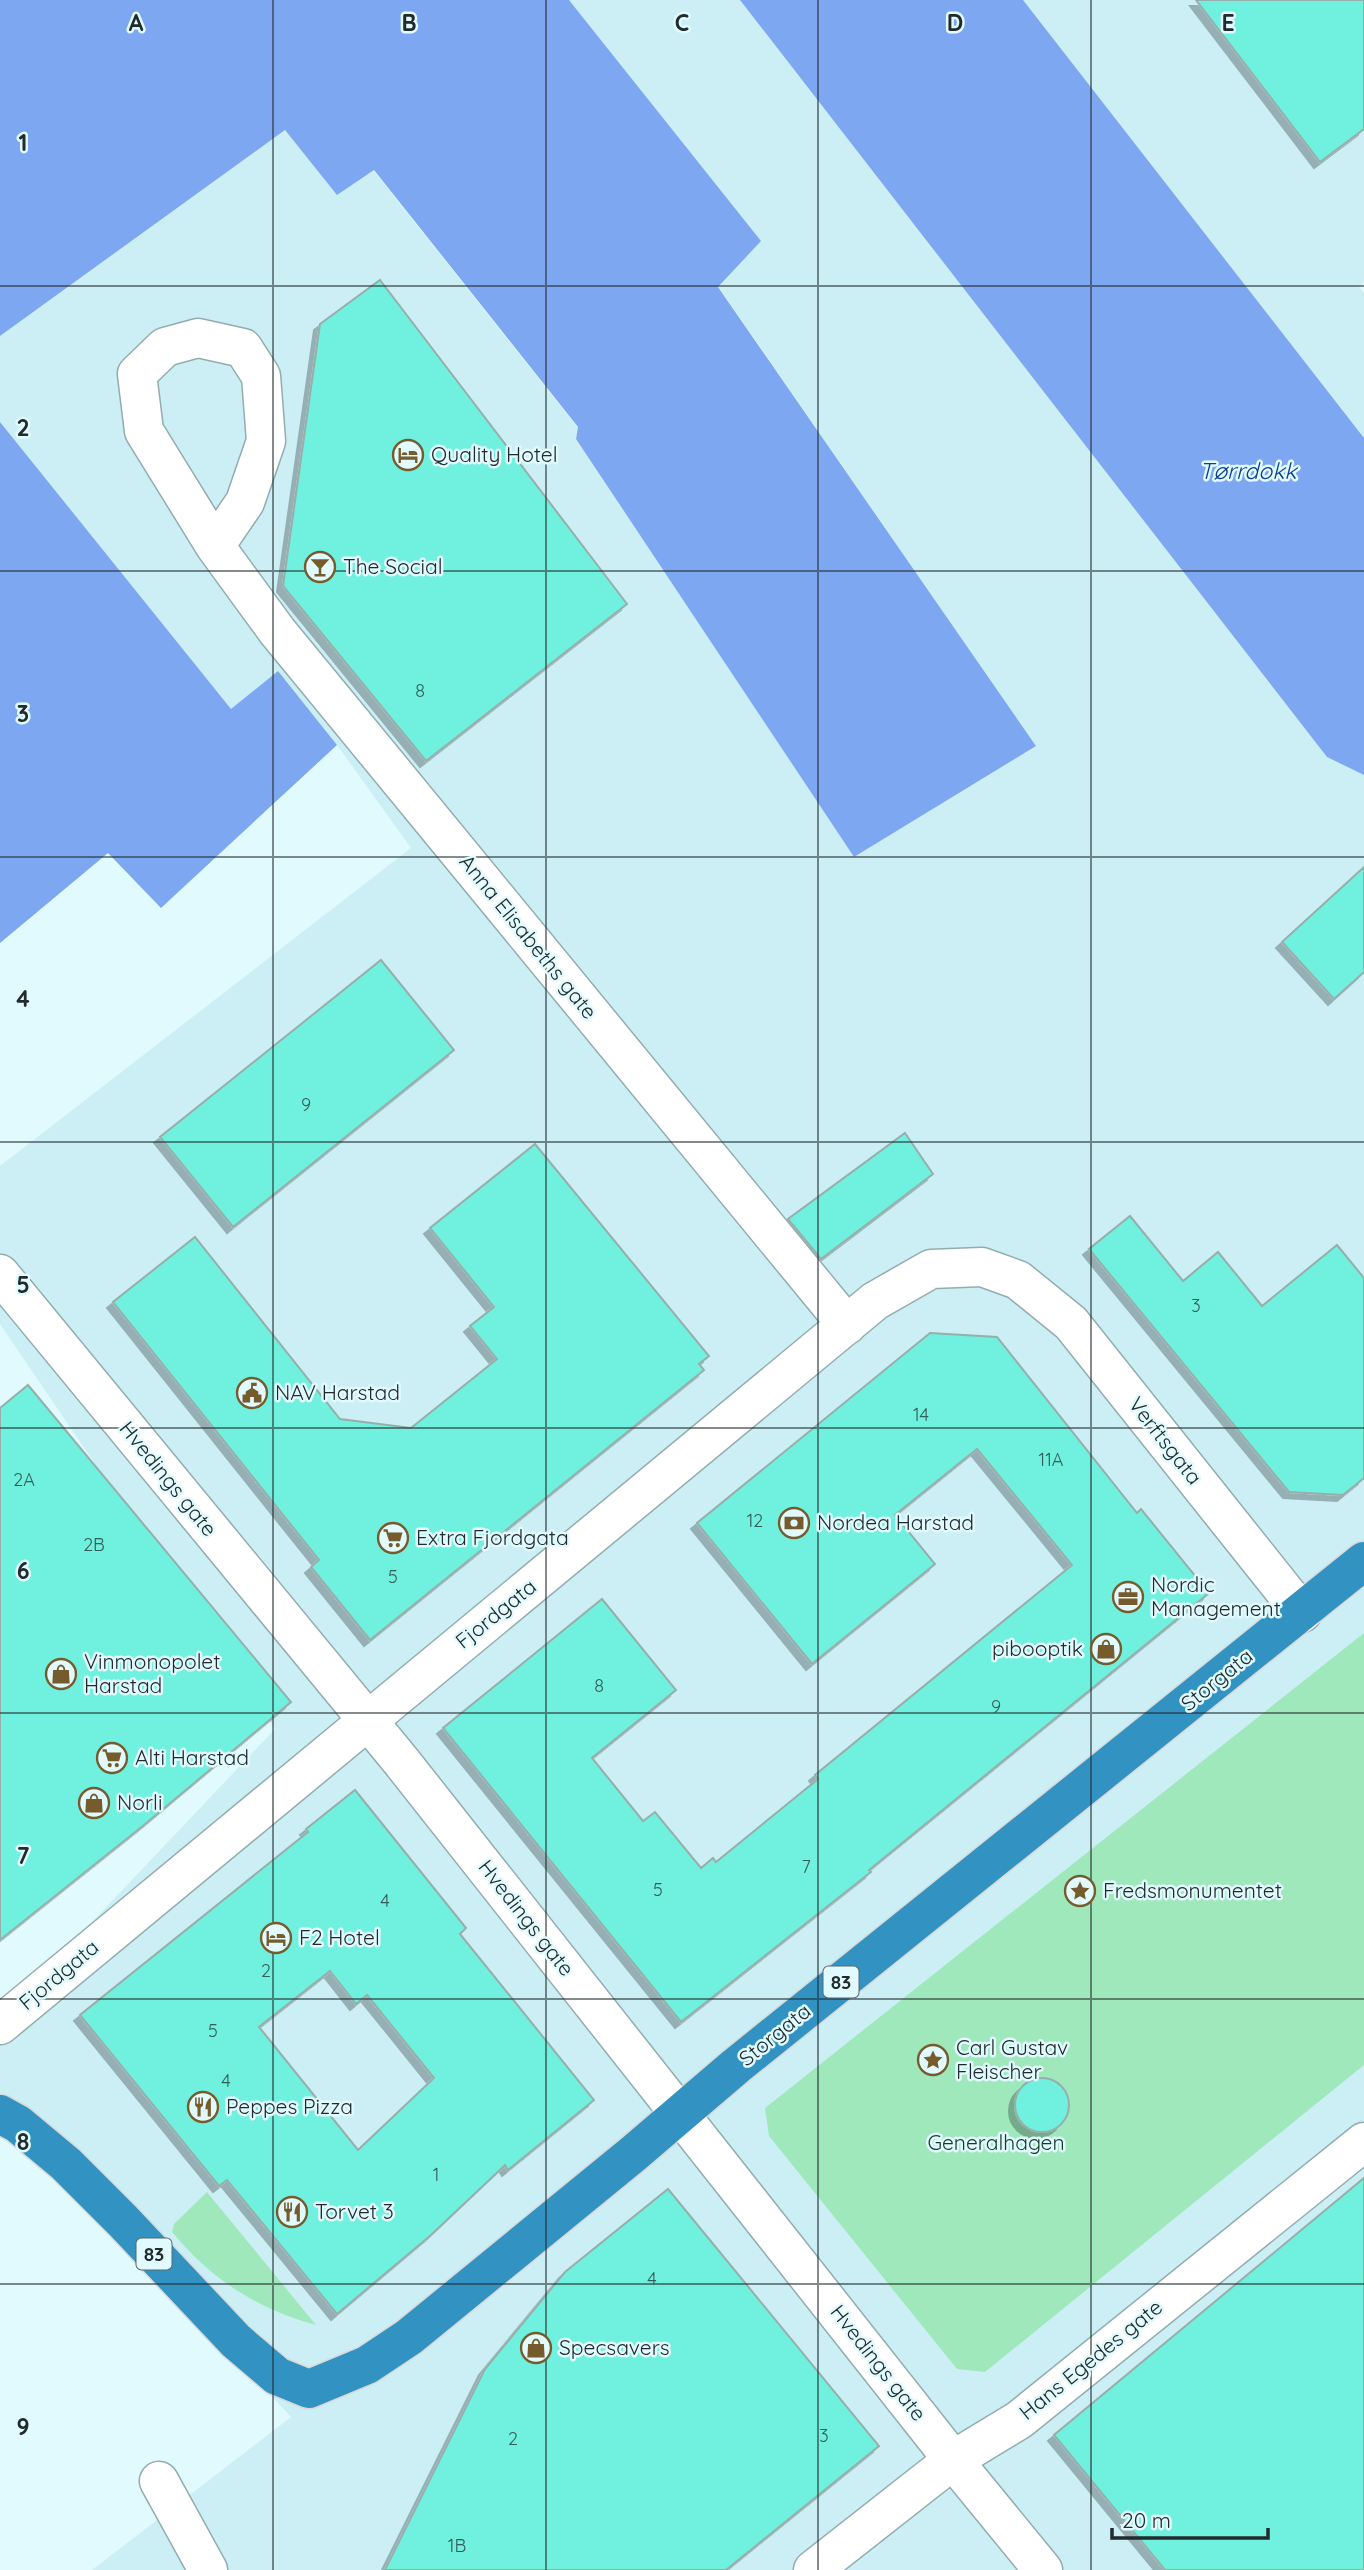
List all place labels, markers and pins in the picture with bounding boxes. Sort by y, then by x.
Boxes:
hotel icon: Quality Hotel [391,438,425,472]
place label: Quality Hotel [431,441,558,467]
bar icon: The Social [303,550,337,584]
place label: The Social [343,553,443,579]
public building icon: NAV Harstad [235,1376,269,1410]
place label: NAV Harstad [275,1379,400,1405]
bank icon: Nordea Harstad [777,1506,811,1540]
place label: Nordea Harstad [817,1509,974,1535]
supermarket icon: Extra Fjordgata [376,1521,410,1555]
place label: Extra Fjordgata [416,1524,569,1550]
place label: Nordic Management [1151,1571,1281,1621]
office icon: Nordic Management [1111,1580,1145,1614]
shop icon: pibooptik [1089,1632,1123,1666]
place label: pibooptik [992,1635,1083,1661]
place label: Vinmonopolet Harstad [84,1648,220,1698]
shop icon: Vinmonopolet Harstad [44,1657,78,1691]
supermarket icon: Alti Harstad [95,1741,129,1775]
place label: Alti Harstad [135,1744,249,1770]
shop icon: Norli [77,1786,111,1820]
place label: Norli [117,1789,162,1815]
place icon: Fredsmonumentet [1063,1874,1097,1908]
place label: Fredsmonumentet [1103,1877,1282,1903]
hotel icon: F2 Hotel [259,1921,293,1955]
place label: F2 Hotel [299,1924,380,1950]
place label: Carl Gustav Fleischer [956,2034,1068,2084]
place icon: Carl Gustav Fleischer [916,2043,950,2077]
restaurant icon: Peppes Pizza [186,2090,220,2124]
place label: Peppes Pizza [226,2093,353,2119]
restaurant icon: Torvet 3 [275,2195,309,2229]
place label: Torvet 3 [315,2198,394,2224]
shop icon: Specsavers [519,2331,553,2365]
place label: Specsavers [559,2334,670,2360]

